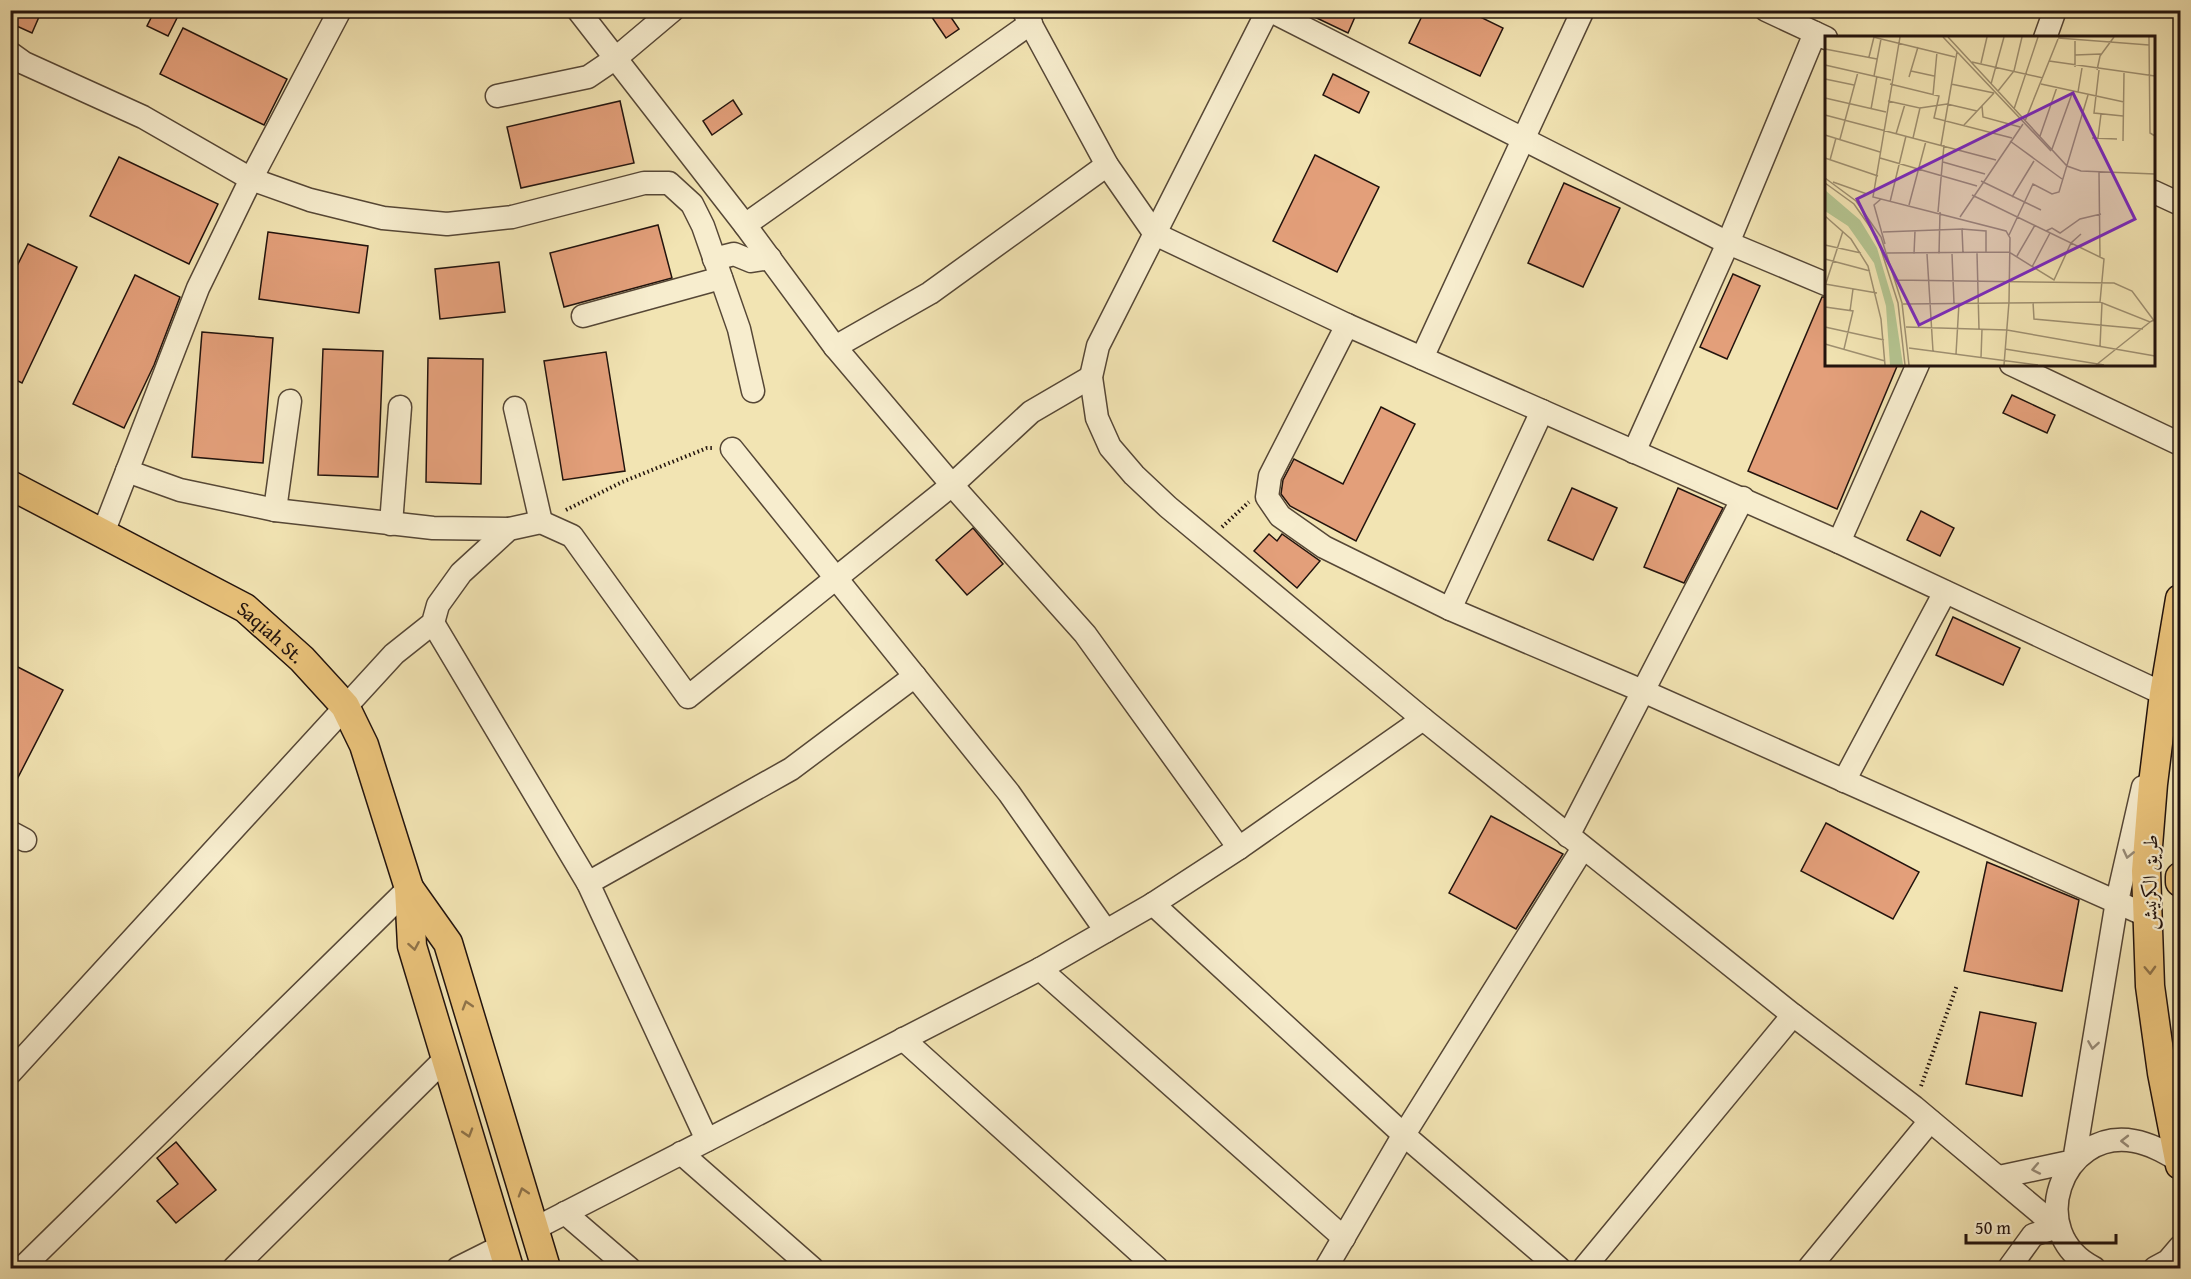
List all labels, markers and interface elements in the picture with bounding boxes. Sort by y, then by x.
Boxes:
inset map [1825,36,2155,366]
street label: Saqiah St. [233,592,311,669]
street label: طريق الكرنيش [2134,834,2164,930]
one-way arrow [2122,848,2135,858]
one-way arrow [407,942,419,951]
one-way arrow [2143,965,2156,974]
one-way arrow [462,1000,474,1011]
one-way arrow [2088,1041,2100,1050]
one-way arrow [461,1127,473,1138]
one-way arrow [2120,1135,2129,1147]
one-way arrow [2032,1162,2042,1175]
one-way arrow [518,1187,530,1198]
scale bar [1966,1207,2116,1245]
text: 50 m [1975,1214,2011,1241]

